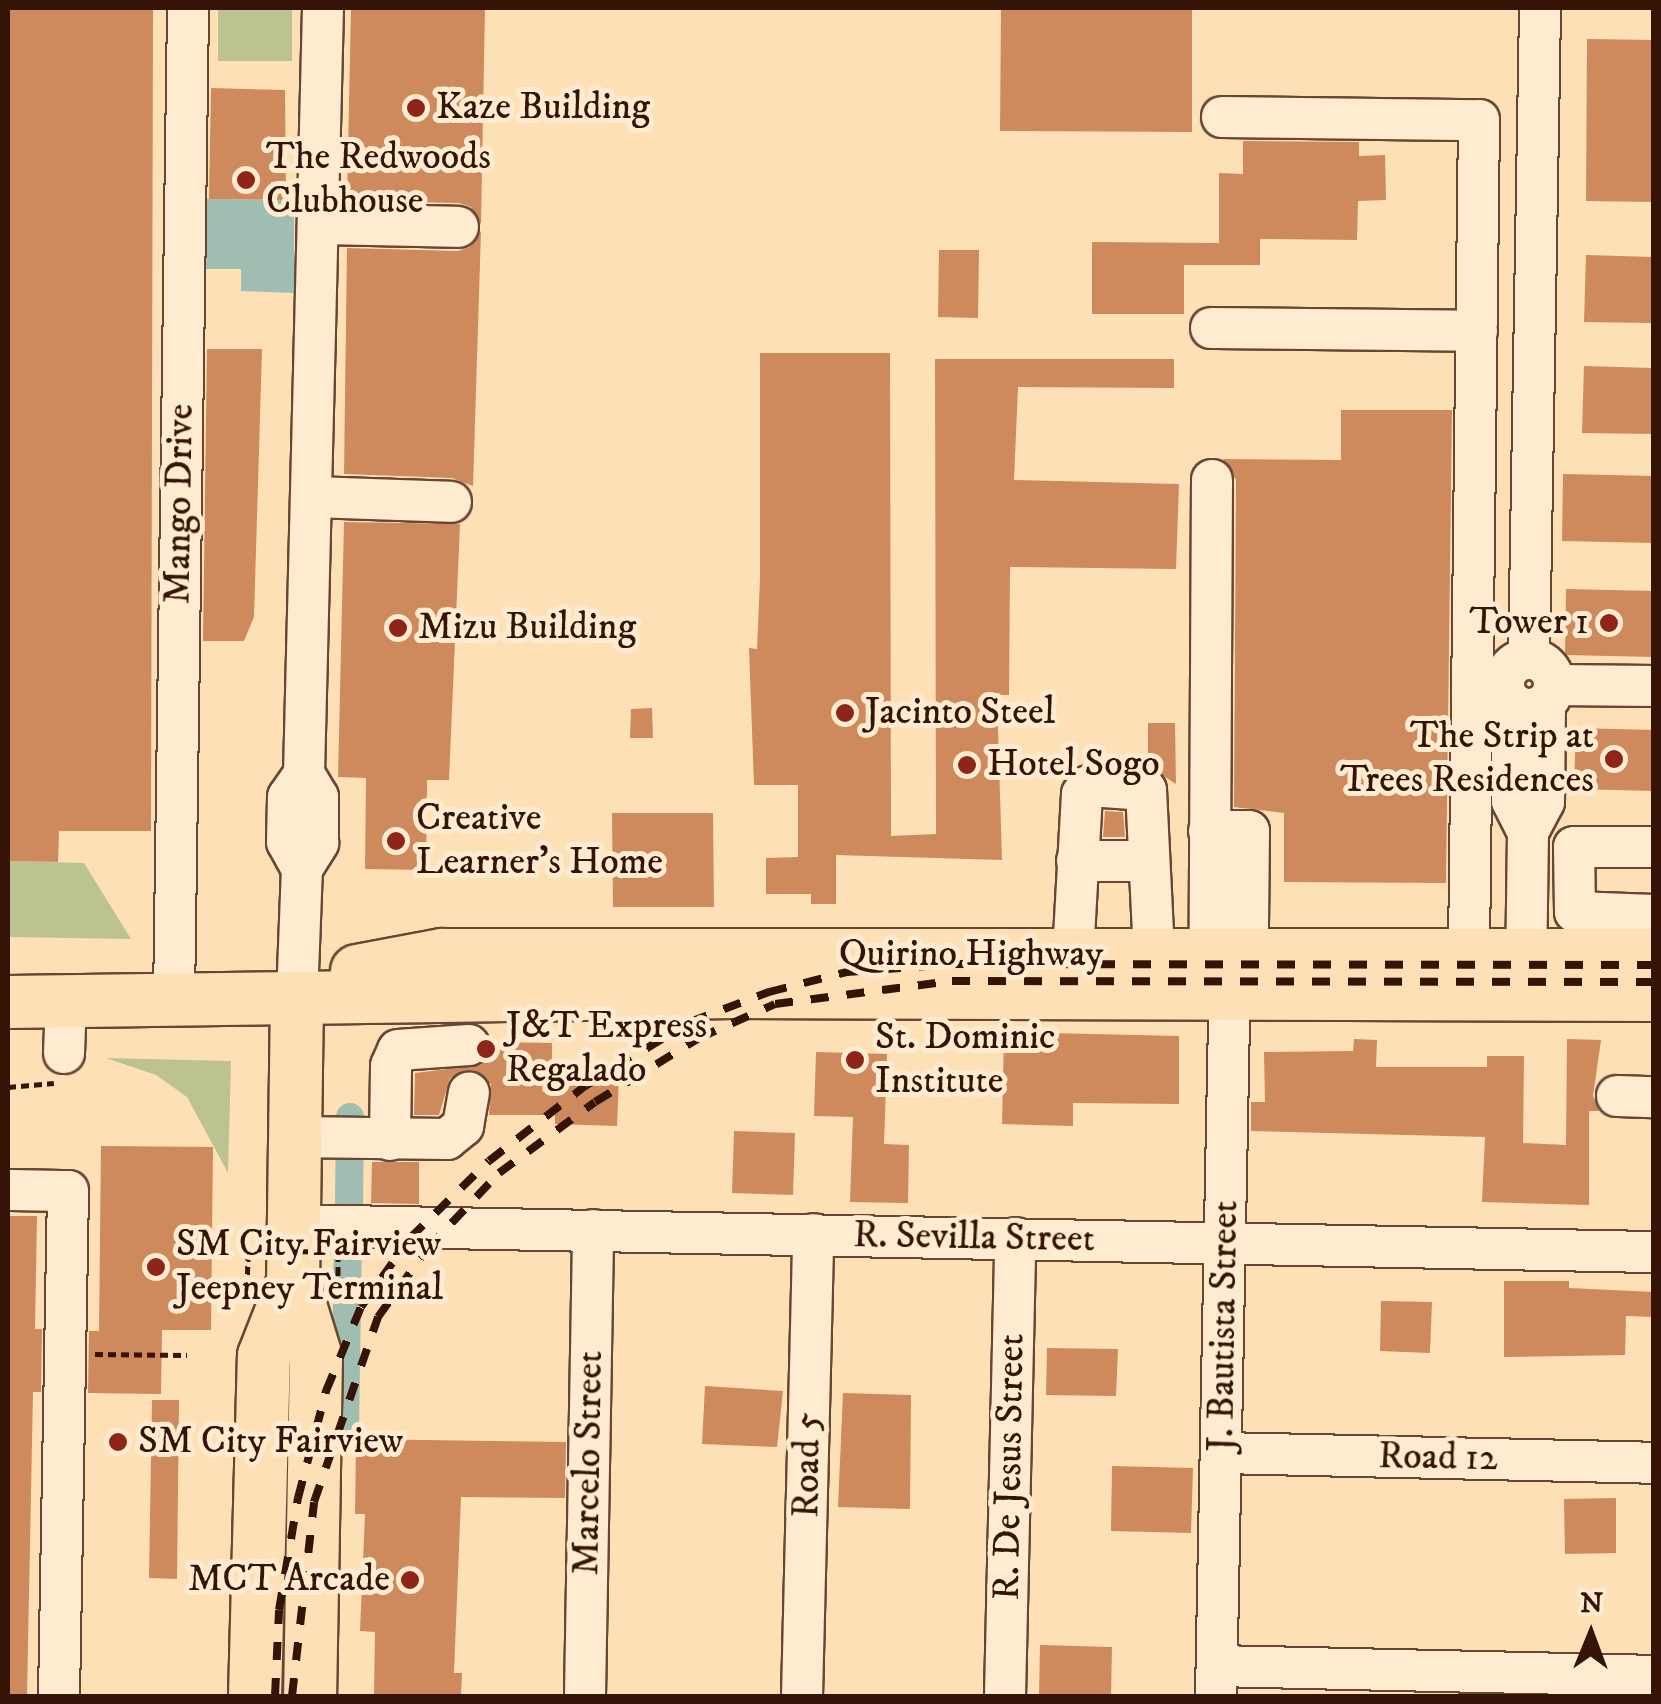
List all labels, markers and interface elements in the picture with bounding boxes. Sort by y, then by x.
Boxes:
place label: Kaze Building [436,85,650,131]
marker: Kaze Building [405,97,427,119]
place label: The Redwoods Clubhouse [266,135,491,224]
marker: The Redwoods Clubhouse [235,169,257,191]
street label: Mango Drive [155,403,205,605]
place label: Tower 1 [1470,600,1589,646]
place label: Mizu Building [418,605,636,651]
marker: Tower 1 [1598,612,1620,634]
marker: Mizu Building [387,617,409,639]
place label: Jacinto Steel [865,690,1055,736]
marker: Jacinto Steel [834,702,856,724]
place label: The Strip at Trees Residences [1340,714,1594,804]
place label: Hotel Sogo [987,742,1160,788]
marker: The Strip at Trees Residences [1603,748,1625,770]
marker: Hotel Sogo [956,754,978,776]
place label: Creative Learner's Home [416,796,663,886]
marker: Creative Learner's Home [385,830,407,852]
street label: Quirino Highway [839,932,1103,978]
place label: J&T Express Regalado [506,1004,707,1094]
place label: St. Dominic Institute [875,1015,1055,1104]
marker: J&T Express Regalado [475,1038,497,1060]
marker: St. Dominic Institute [844,1049,866,1071]
street label: J. Bautista Street [1199,1200,1249,1452]
street label: R. Sevilla Street [853,1213,1095,1263]
place label: SM City Fairview Jeepney Terminal [176,1222,443,1312]
marker: SM City Fairview Jeepney Terminal [145,1256,167,1278]
street label: R. De Jesus Street [985,1333,1035,1601]
street label: Marcelo Street [564,1350,614,1576]
street label: Road 5 [784,1412,832,1518]
place label: SM City Fairview [138,1419,403,1465]
marker: SM City Fairview [107,1431,129,1453]
street label: Road 12 [1378,1434,1498,1482]
place label: MCT Arcade [188,1557,390,1603]
marker: MCT Arcade [399,1569,421,1591]
north arrow [1541,1584,1641,1684]
text: N [1580,1586,1603,1621]

